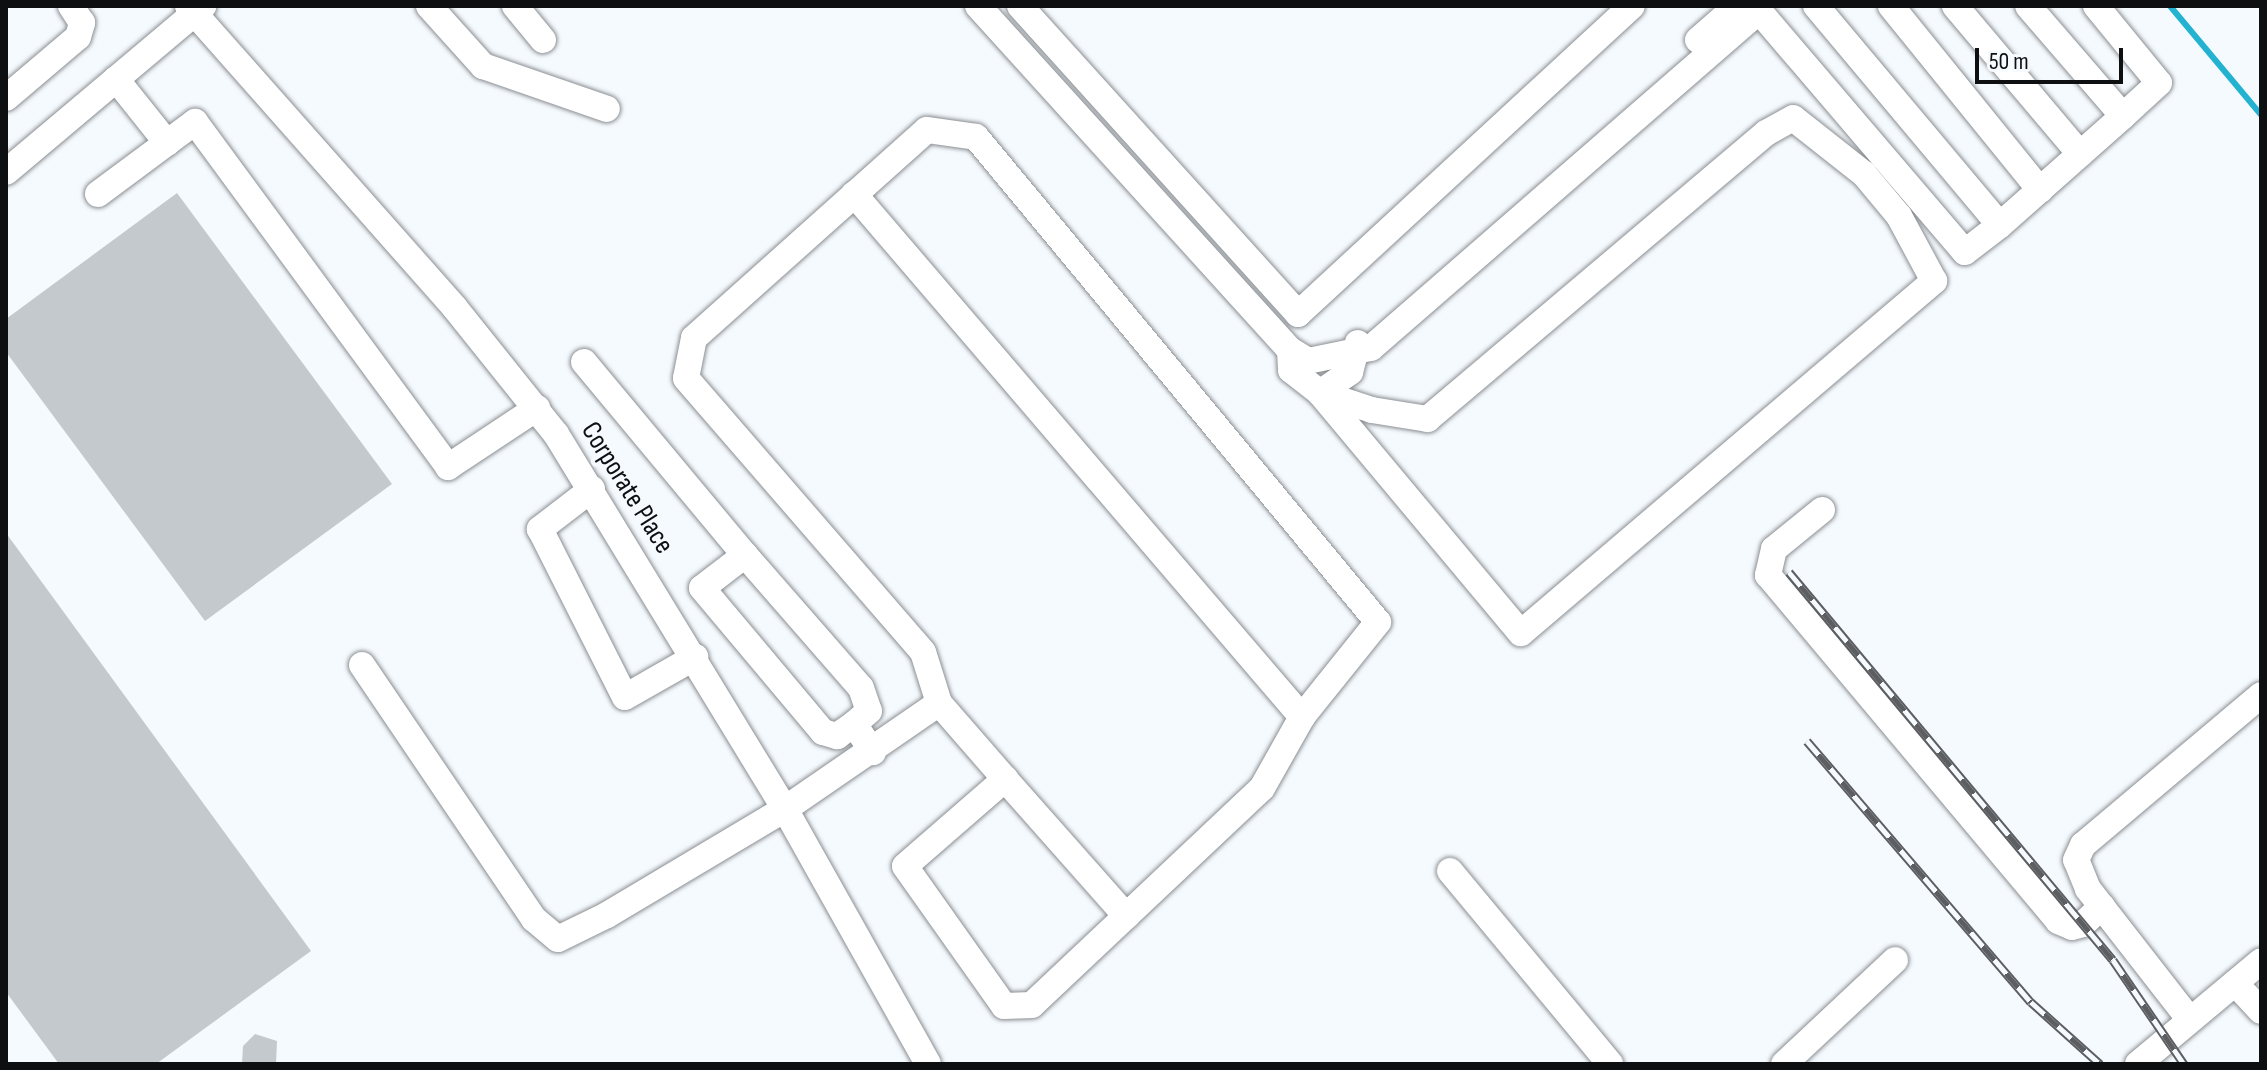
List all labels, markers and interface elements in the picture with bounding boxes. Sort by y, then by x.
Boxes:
scale bar [1979,32,2127,82]
text: 50 m [1989,47,2029,76]
street label: Corporate Place [573,416,681,560]

